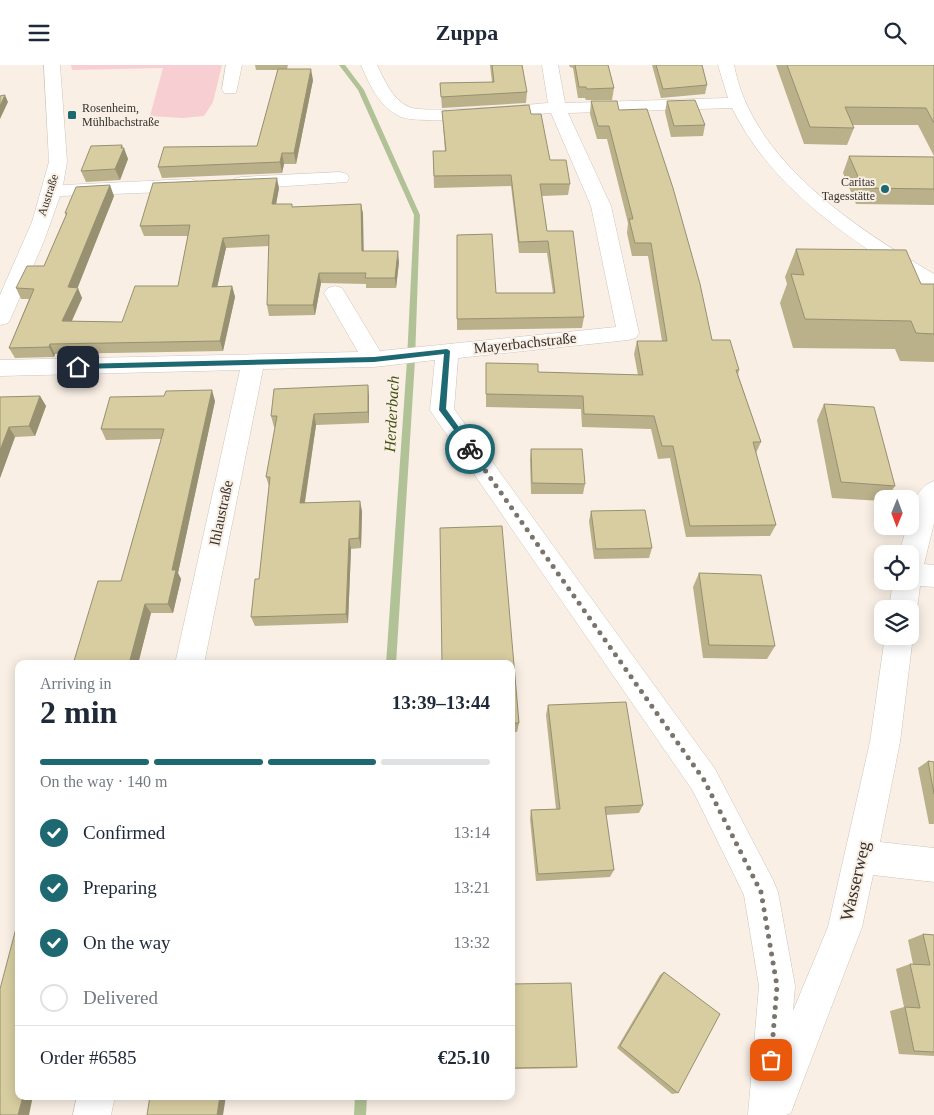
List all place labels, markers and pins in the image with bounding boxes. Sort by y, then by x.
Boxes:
place label: Rosenheim, Mühlbachstraße [82,101,159,129]
marker: Rosenheim, Mühlbachstraße [66,109,78,121]
place label: Caritas Tagesstätte [822,175,875,203]
marker: Caritas Tagesstätte [879,183,891,195]
pin [57,346,99,388]
pin [750,1039,792,1081]

